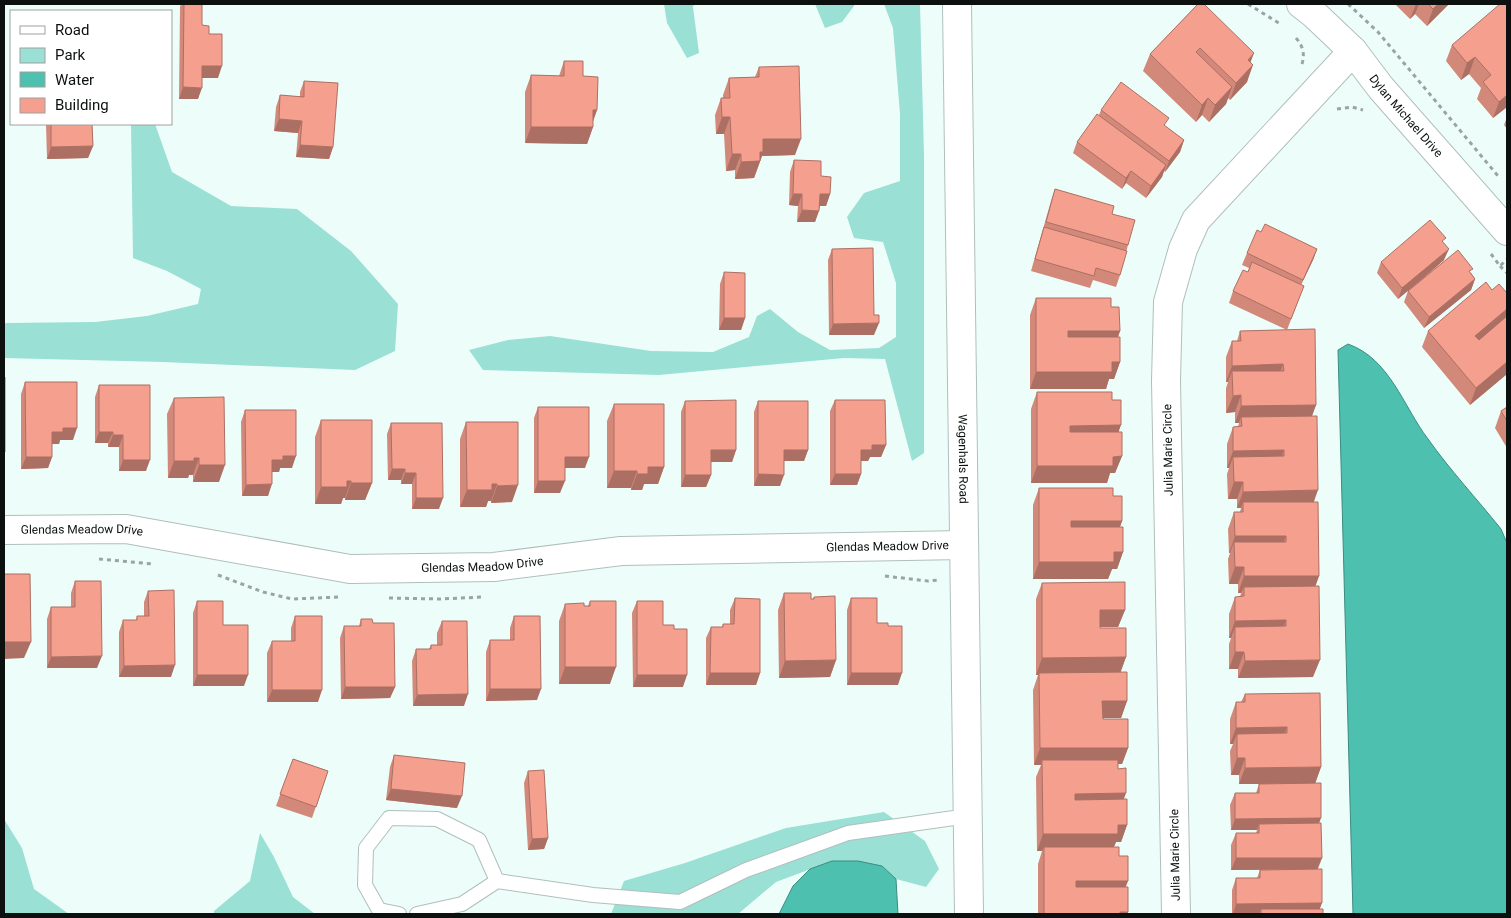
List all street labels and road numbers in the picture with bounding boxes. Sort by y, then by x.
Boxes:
street label: Dylan Michael Drive [1366,72,1446,160]
street label: Julia Marie Circle [1160,404,1176,496]
street label: Wagenhals Road [955,414,971,504]
street label: Glendas Meadow Drive [21,522,144,539]
street label: Glendas Meadow Drive [826,538,949,554]
street label: Glendas Meadow Drive [421,554,544,575]
street label: Julia Marie Circle [1167,809,1183,901]

